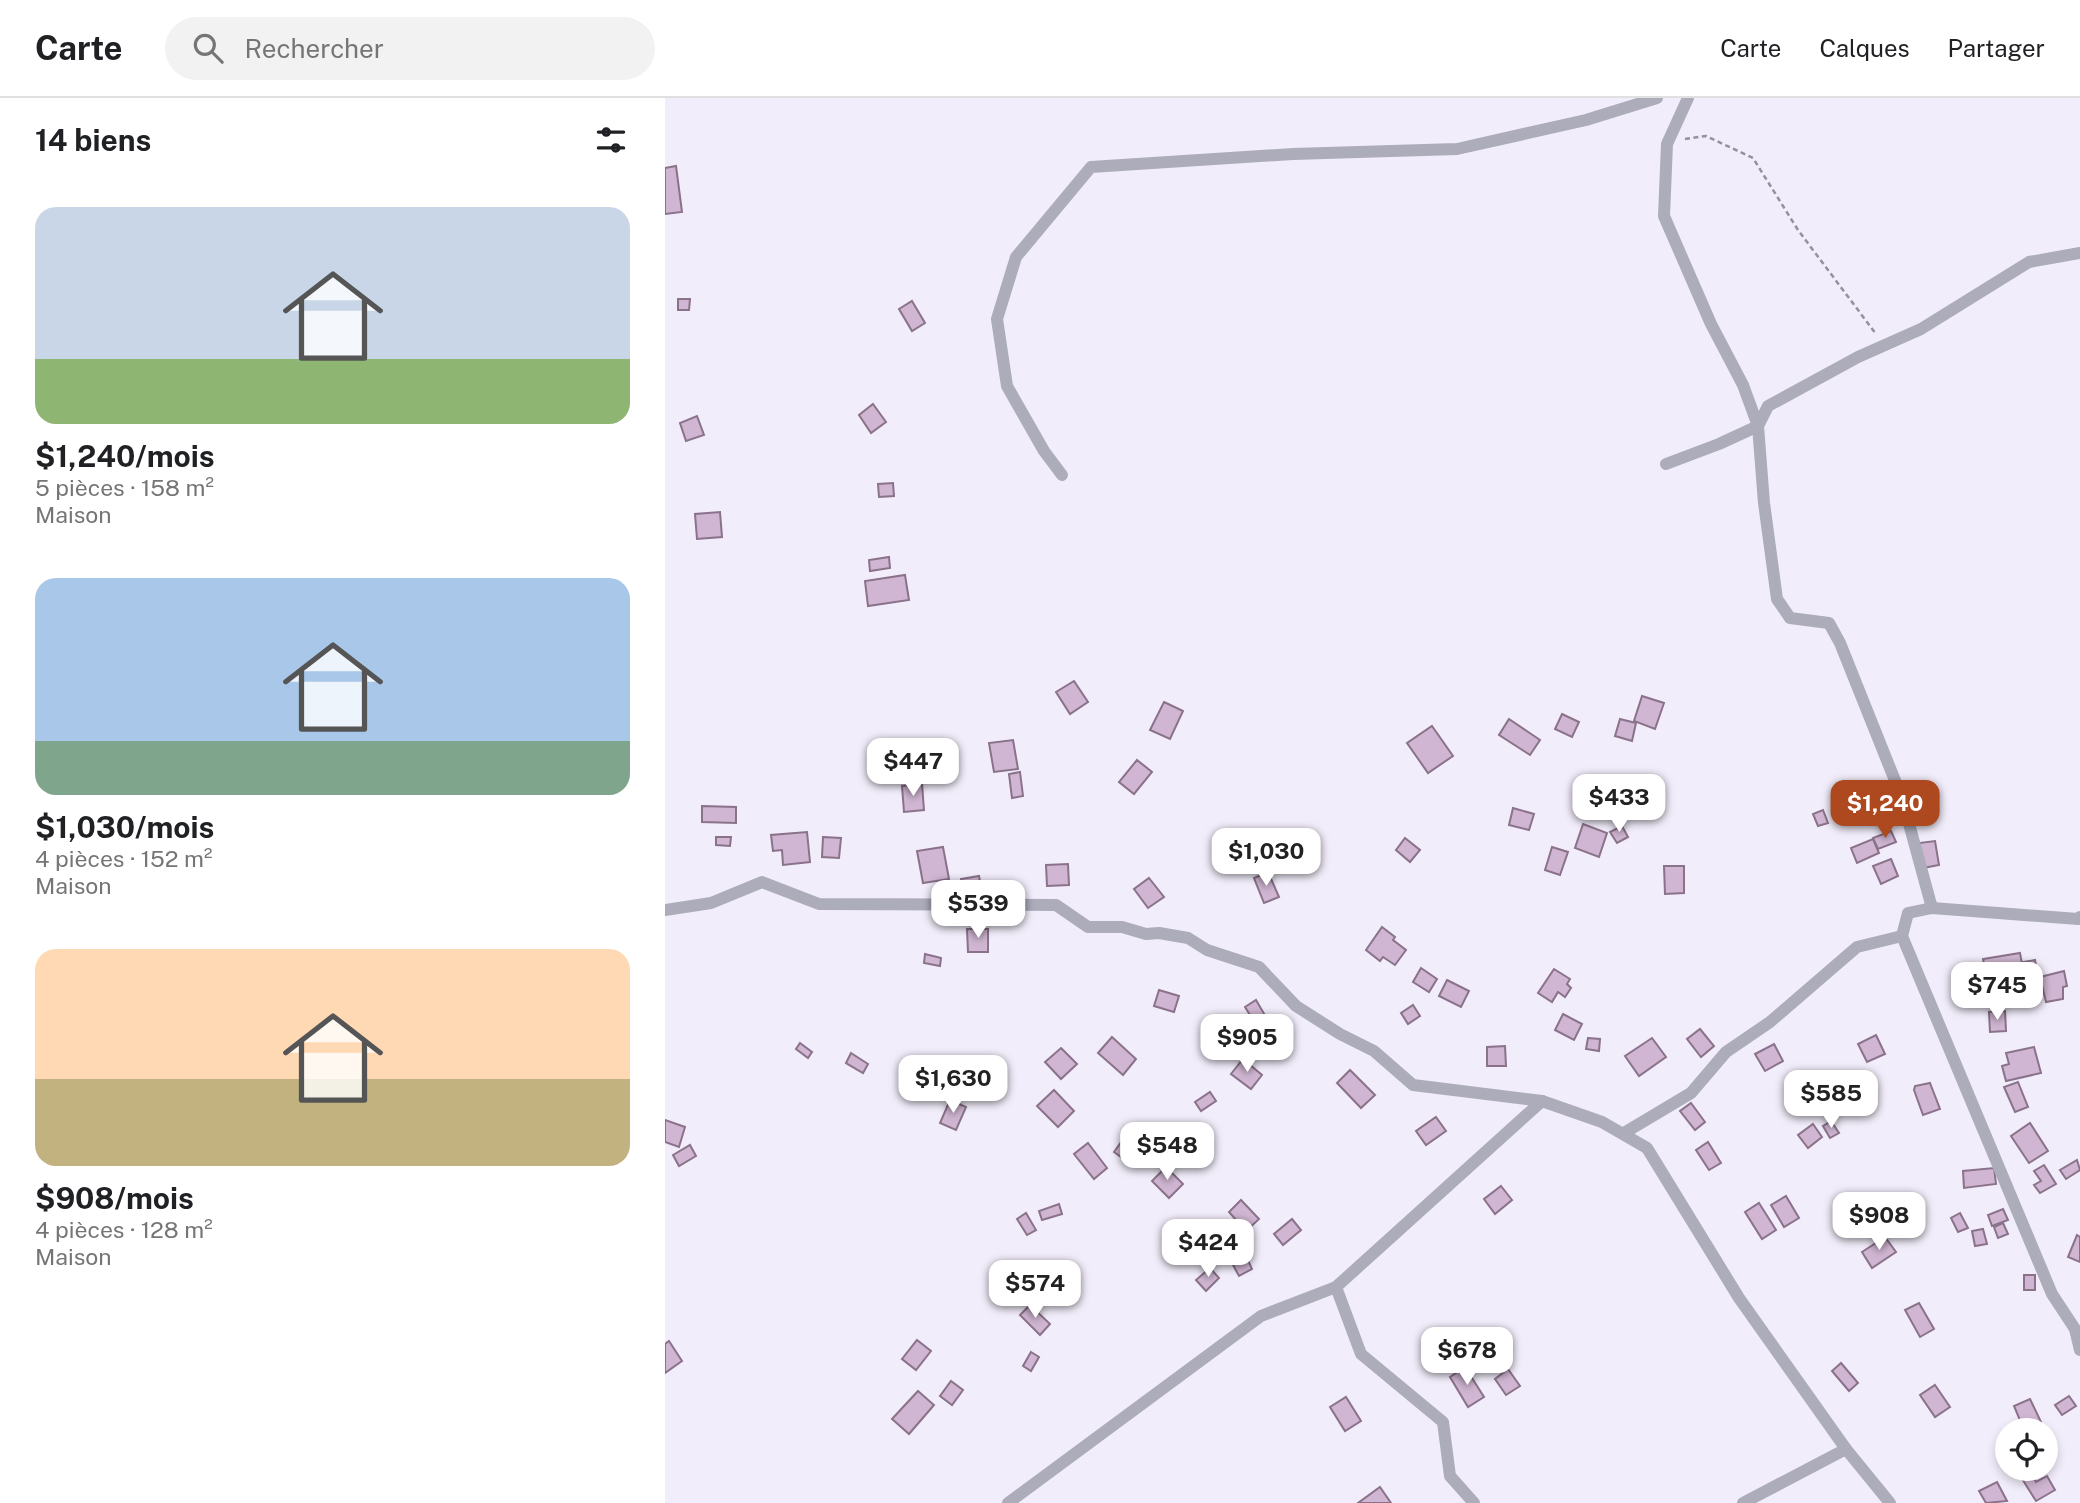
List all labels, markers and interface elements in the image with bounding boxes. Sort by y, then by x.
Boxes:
search box [165,17,655,80]
text: Carte [35,29,123,67]
icon: search [189,29,227,67]
text: Rechercher [245,33,384,64]
text: Carte [1720,34,1781,62]
text: Calques [1819,34,1910,62]
text: Partager [1948,34,2045,62]
icon: filters [592,121,630,159]
text: 14 biens [35,122,151,158]
icon: home [270,253,396,379]
text: $1,240/mois [35,438,215,474]
text: 5 pièces · 158 m² [35,474,214,501]
text: Maison [35,501,112,528]
icon: home [270,624,396,750]
pin: $447 [872,738,954,798]
text: $447 [883,747,943,774]
pin: $433 [1578,774,1660,834]
pin: $1,240 [1828,780,1942,840]
text: $433 [1588,783,1650,810]
text: $1,240 [1847,789,1923,816]
text: $1,030/mois [35,809,214,845]
pin: $1,030 [1209,828,1323,888]
text: $1,030 [1228,837,1304,864]
text: 4 pièces · 152 m² [35,845,212,872]
text: Maison [35,872,112,899]
pin: $539 [937,880,1019,940]
text: $539 [947,889,1009,916]
pin: $745 [1956,962,2038,1022]
text: $745 [1967,971,2027,998]
icon: home [270,995,396,1121]
pin: $905 [1206,1014,1288,1074]
text: $905 [1216,1023,1278,1050]
pin: $1,630 [896,1056,1010,1115]
text: $1,630 [914,1064,992,1091]
pin: $585 [1790,1070,1872,1130]
text: $585 [1800,1079,1862,1106]
pin: $548 [1126,1122,1208,1182]
text: $548 [1136,1131,1198,1158]
text: $908/mois [35,1180,194,1216]
pin: $908 [1838,1192,1920,1252]
text: $908 [1849,1201,1909,1228]
text: 4 pièces · 128 m² [35,1216,213,1243]
pin: $424 [1167,1220,1249,1279]
text: $424 [1178,1228,1238,1255]
text: Maison [35,1243,112,1270]
pin: $574 [994,1260,1076,1320]
text: $574 [1005,1269,1065,1296]
pin: $678 [1426,1328,1508,1387]
text: $678 [1437,1336,1497,1363]
map controls [1995,1418,2058,1481]
button: locate [1995,1418,2058,1481]

